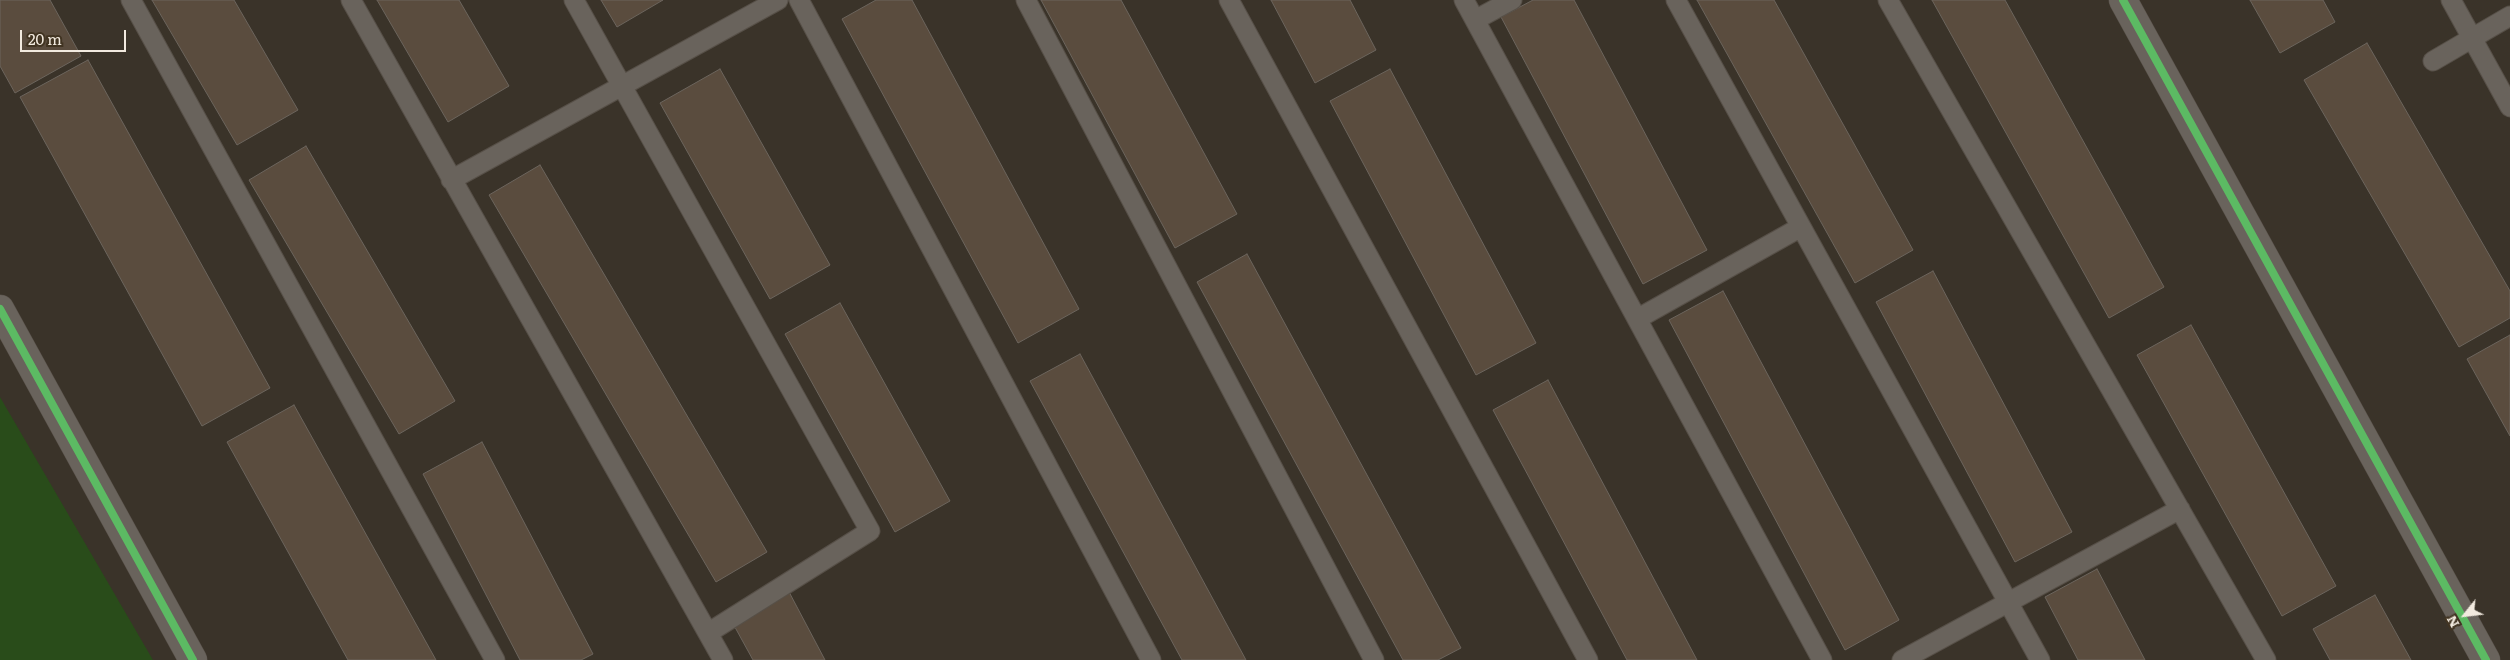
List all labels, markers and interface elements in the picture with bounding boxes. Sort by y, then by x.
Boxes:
scale bar [22,20,129,52]
text: 20 m [28,27,62,50]
north arrow [2440,590,2490,640]
text: N [2440,612,2463,632]

